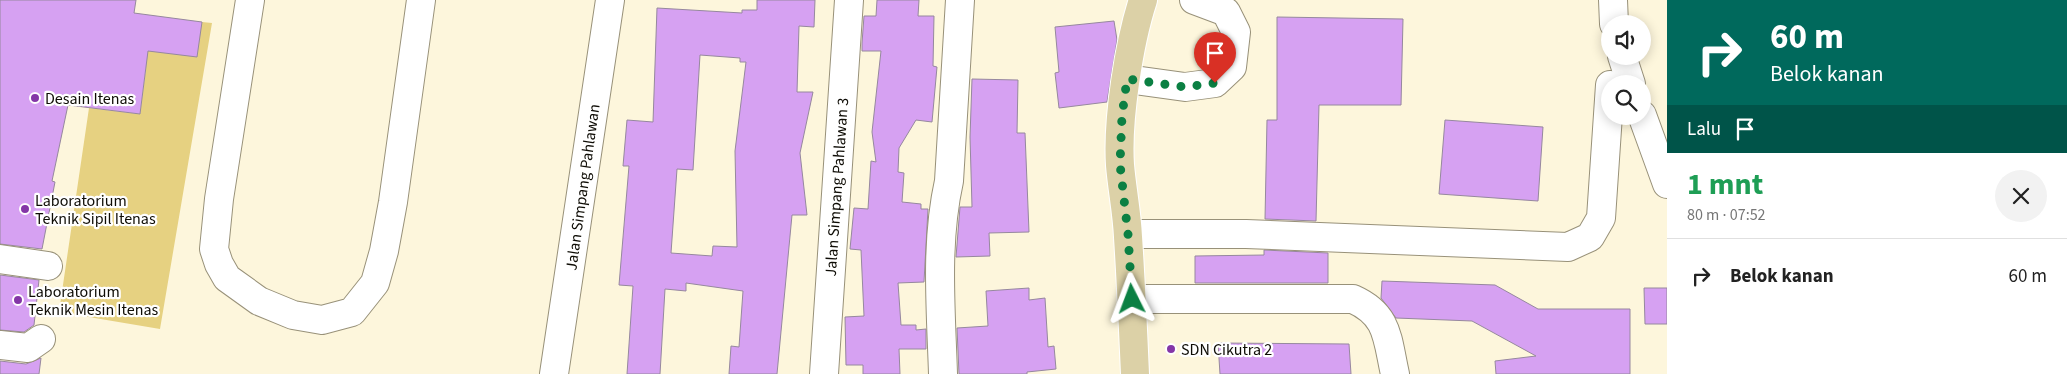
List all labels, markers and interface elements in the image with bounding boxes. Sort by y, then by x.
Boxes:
text: 60 m [1770,12,1844,62]
map controls [1601,15,1651,125]
button: sound [1601,15,1651,65]
icon: right [1687,20,1752,85]
pin [1194,32,1236,83]
icon: arrive [1201,39,1229,67]
text: Belok kanan [1770,58,1884,90]
button: search [1601,75,1651,125]
place label: Desain Itenas [45,88,135,110]
marker: Desain Itenas [29,92,41,104]
street label: Jalan Simpang Pahlawan 3 [820,97,854,277]
street label: Jalan Simpang Pahlawan [560,103,606,272]
icon: arrive [1731,115,1759,143]
text: Lalu [1687,116,1721,143]
text: 1 mnt [1687,163,1763,206]
button: close [1995,170,2047,222]
place label: Laboratorium Teknik Sipil Itenas [35,190,156,230]
marker: Laboratorium Teknik Sipil Itenas [19,203,31,215]
text: 80 m · 07:52 [1687,204,1766,226]
icon: right [1687,262,1715,290]
text: Belok kanan [1730,263,1834,290]
text: 60 m [2009,263,2047,290]
position arrow [1105,272,1157,324]
place label: Laboratorium Teknik Mesin Itenas [28,281,158,321]
marker: Laboratorium Teknik Mesin Itenas [12,294,24,306]
place label: SDN Cikutra 2 [1181,339,1272,361]
marker: SDN Cikutra 2 [1165,343,1177,355]

